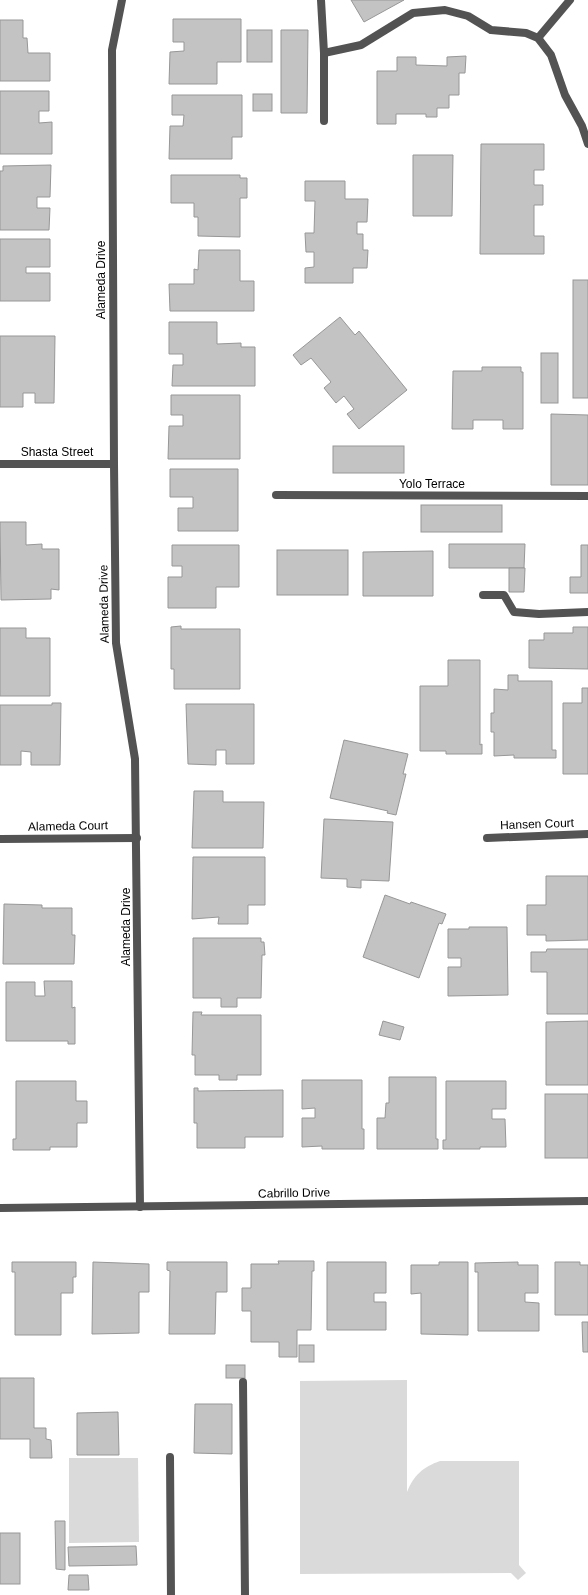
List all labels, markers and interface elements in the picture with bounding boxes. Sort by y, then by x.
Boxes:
street label: Alameda Drive [94,240,108,319]
street label: Shasta Street [21,445,94,459]
street label: Yolo Terrace [399,477,465,491]
street label: Alameda Drive [96,564,112,643]
street label: Hansen Court [500,816,575,832]
street label: Alameda Court [28,818,109,834]
street label: Alameda Drive [119,887,133,966]
street label: Cabrillo Drive [258,1185,330,1201]

